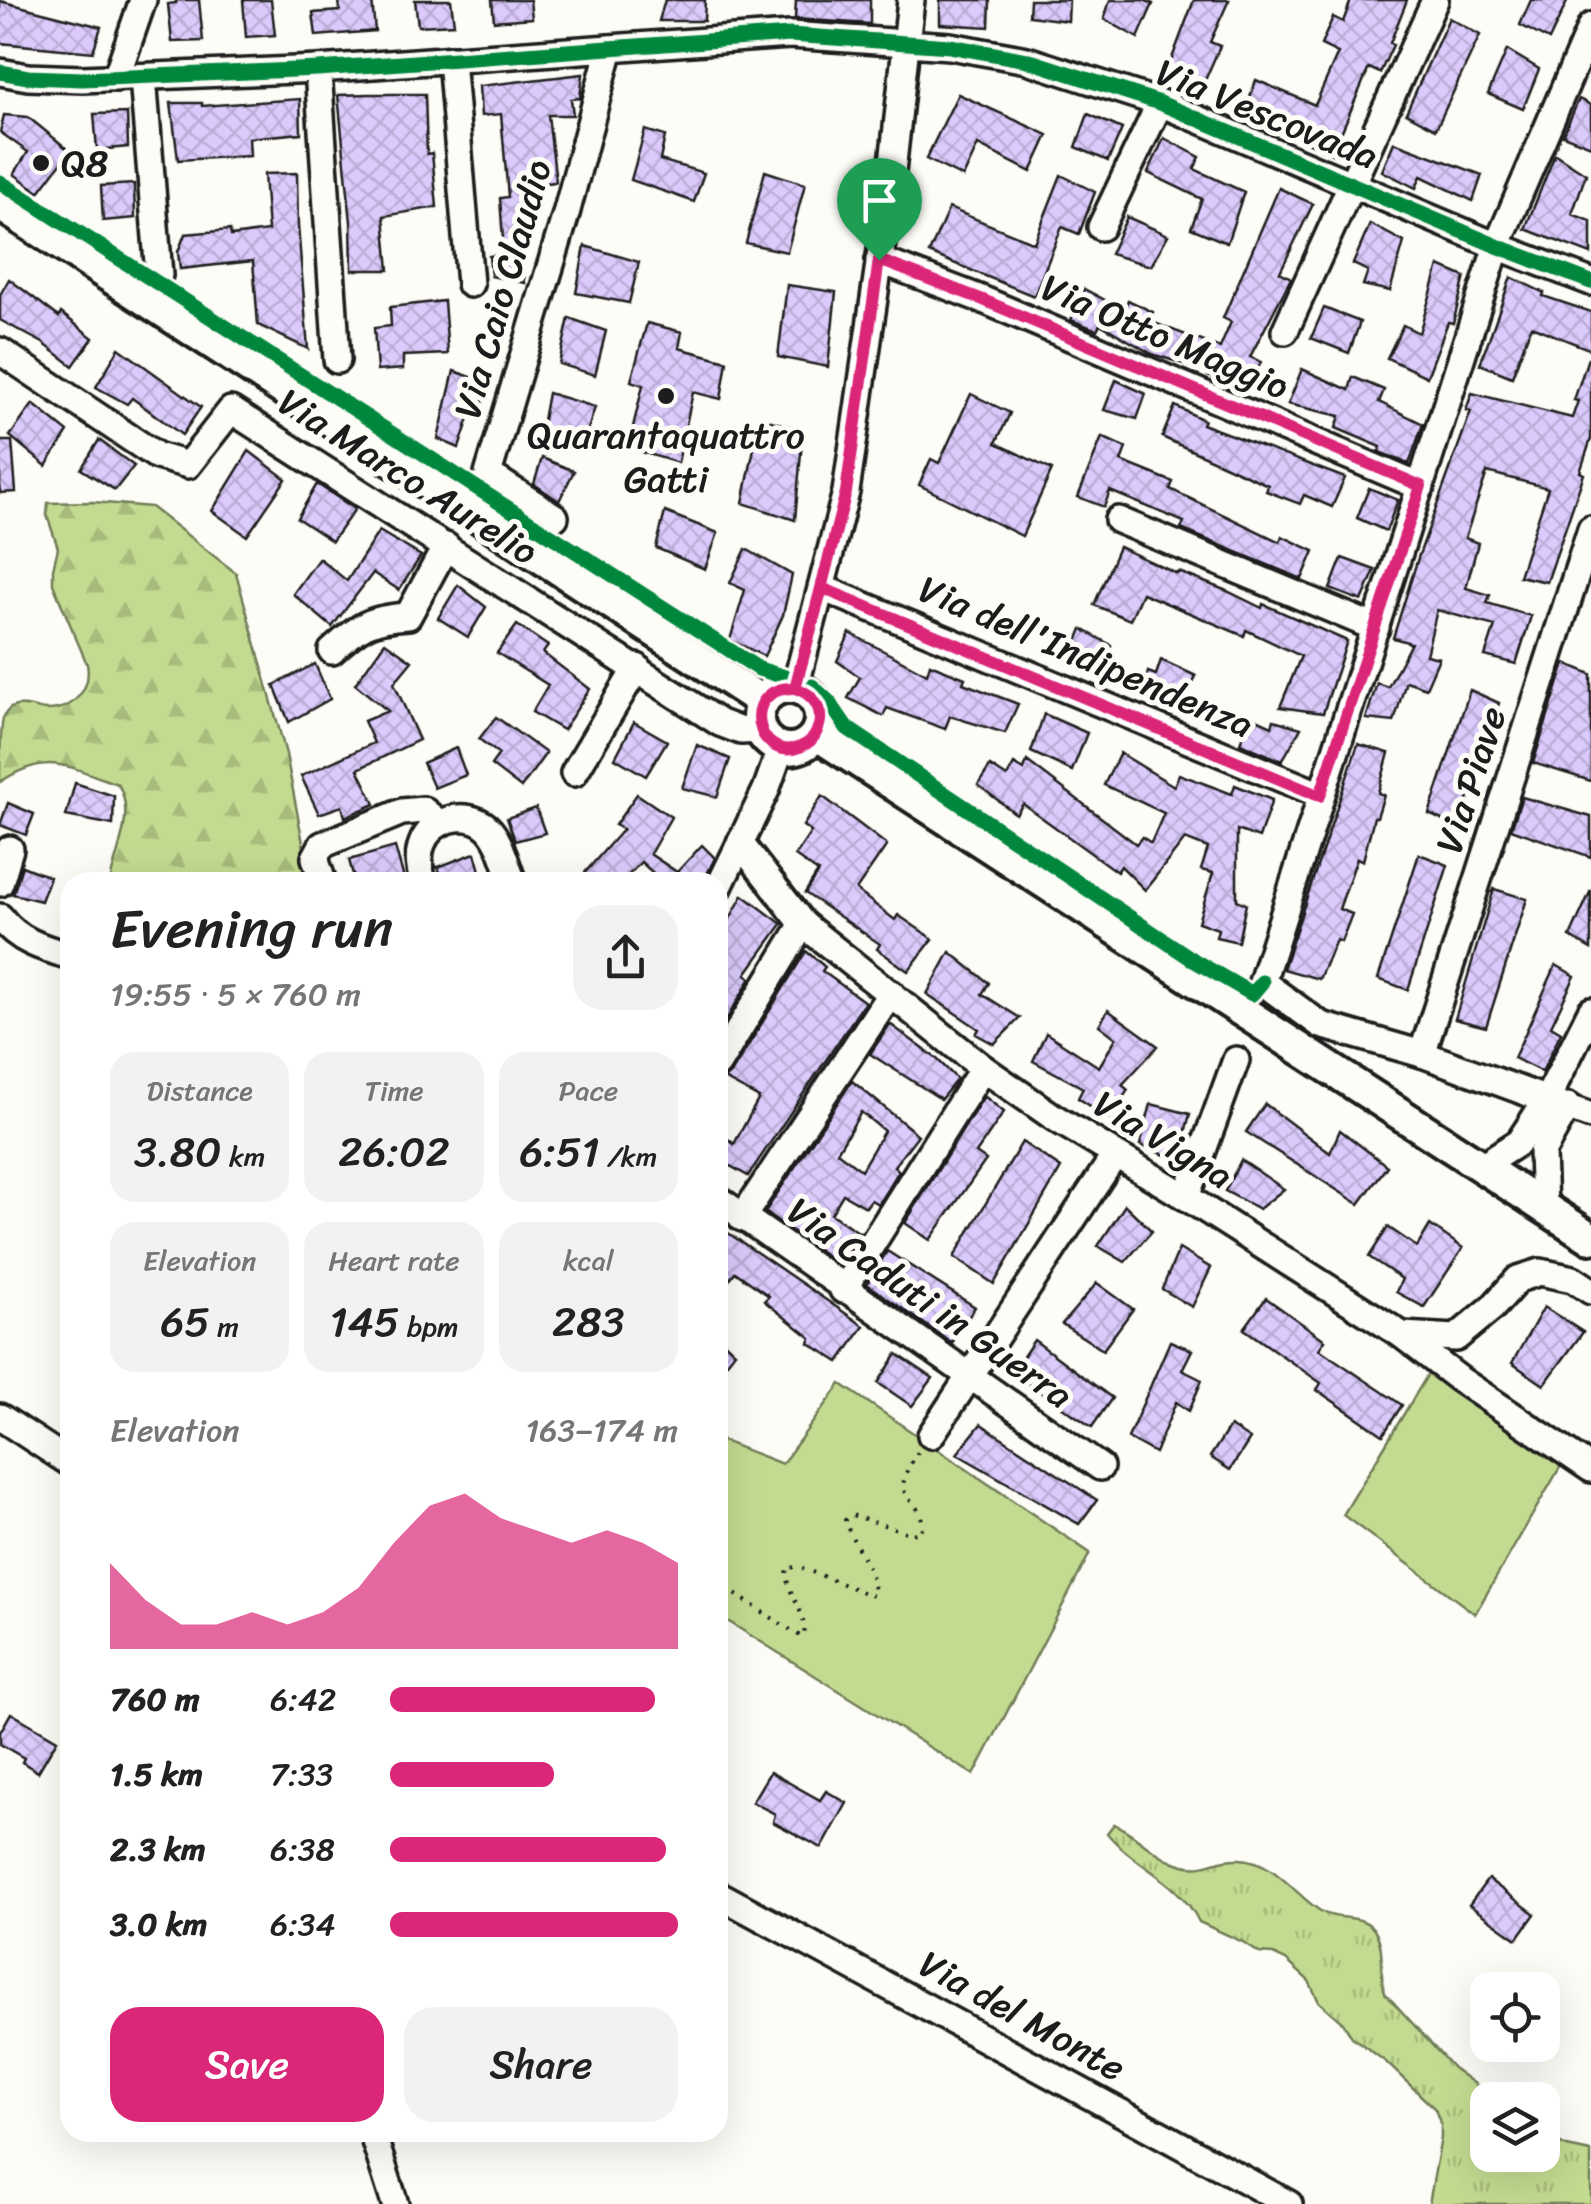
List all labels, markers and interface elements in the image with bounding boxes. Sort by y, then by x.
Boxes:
street label: Via Vescovada [1146,39,1388,189]
place label: Q8 [61,130,109,197]
marker: Q8 [30,152,52,174]
street label: Via Caio Claudio [434,152,572,426]
pin [837,158,922,261]
icon: arrive [852,173,907,228]
street label: Via Otto Maggio [1030,254,1300,420]
street label: Via Marco Aurelio [264,370,552,584]
marker: Quarantaquattro Gatti [655,385,677,407]
place label: Quarantaquattro Gatti [527,402,805,513]
street label: Via dell'Indipendenza [908,556,1264,758]
street label: Via Piave [1416,698,1526,862]
text: Evening run [110,880,393,977]
button: share [573,905,678,1010]
text: 19:55 · 5 × 760 m [110,966,361,1023]
text: Distance [147,1066,253,1115]
text: Time [364,1066,424,1115]
text: Pace [559,1066,618,1115]
street label: Via Vigna [1080,1072,1246,1208]
text: 3.80 [134,1115,222,1189]
text: 26:02 [338,1115,450,1189]
text: 6:51 [519,1115,600,1189]
text: km [222,1132,265,1181]
text: /km [600,1132,657,1181]
street label: Via Caduti in Guerra [773,1179,1087,1427]
text: Elevation [143,1236,256,1285]
text: Heart rate [328,1236,460,1285]
text: kcal [563,1236,614,1285]
text: 65 [161,1285,210,1359]
text: 145 [330,1285,399,1359]
text: 283 [552,1285,625,1359]
text: m [210,1302,239,1351]
text: bpm [399,1302,458,1351]
text: Elevation [110,1402,240,1459]
text: 163–174 m [525,1402,678,1459]
text: 760 m [110,1671,200,1728]
text: 6:42 [270,1671,336,1728]
text: 1.5 km [110,1746,203,1803]
text: 7:33 [270,1746,333,1803]
text: 2.3 km [110,1821,206,1878]
text: 6:38 [270,1821,335,1878]
text: 3.0 km [110,1896,207,1953]
text: 6:34 [270,1896,335,1953]
street label: Via del Monte [906,1931,1138,2101]
map controls [1470,1972,1560,2172]
button: locate [1470,1972,1560,2062]
button: Save [110,2007,384,2122]
button: Share [404,2007,678,2122]
button: layers [1470,2082,1560,2172]

